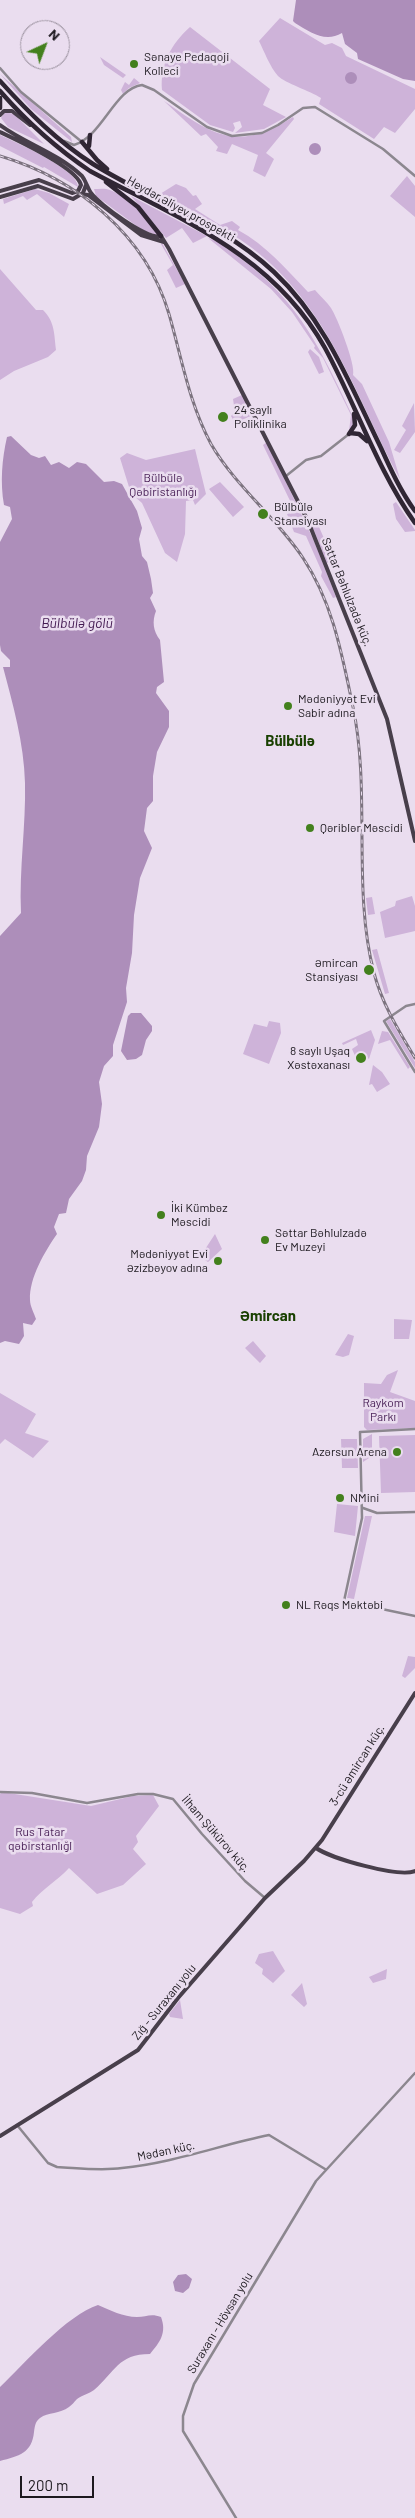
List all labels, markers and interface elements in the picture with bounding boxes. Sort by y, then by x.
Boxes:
north arrow [20,20,70,70]
text: N [46,25,64,44]
place label: Sənaye Pedaqoji Kolleci [144,50,229,78]
marker: Sənaye Pedaqoji Kolleci [128,58,140,70]
street label: Heydər Əliyev prospekti [124,173,238,245]
place label: 24 saylı Poliklinika [234,403,287,431]
marker: 24 saylı Poliklinika [216,410,230,424]
park label: Bülbülə Qəbiristanlığı [129,471,197,499]
place label: Bülbülə Stansiyası [274,500,327,528]
marker: Bülbülə Stansiyası [256,507,270,521]
street label: Səttar Bəhlulzadə küç. [319,536,375,648]
water label: Bülbülə gölü [41,615,113,631]
place label: Mədəniyyət Evi Sabir adına [298,692,376,720]
marker: Mədəniyyət Evi Sabir adına [282,700,294,712]
district label: Bülbülə [265,732,315,750]
place label: Qəriblər Məscidi [320,821,403,835]
marker: Qəriblər Məscidi [304,822,316,834]
place label: Əmircan Stansiyası [305,956,358,984]
marker: Əmircan Stansiyası [362,963,376,977]
place label: 8 saylı Uşaq Xəstəxanası [287,1044,350,1072]
marker: 8 saylı Uşaq Xəstəxanası [354,1051,368,1065]
place label: İki Kümbəz Məscidi [171,1201,228,1229]
marker: İki Kümbəz Məscidi [155,1209,167,1221]
place label: Səttar Bəhlulzadə Ev Muzeyi [275,1226,367,1254]
marker: Səttar Bəhlulzadə Ev Muzeyi [259,1234,271,1246]
place label: Mədəniyyət Evi Əzizbəyov adına [127,1247,208,1275]
marker: Mədəniyyət Evi Əzizbəyov adına [212,1255,224,1267]
district label: Əmircan [240,1307,296,1325]
park label: Raykom Parkı [362,1396,404,1424]
place label: Azərsun Arena [312,1445,387,1459]
marker: Azərsun Arena [391,1446,403,1458]
place label: NMini [350,1491,379,1505]
marker: NMini [334,1492,346,1504]
place label: NL Rəqs Məktəbi [296,1598,383,1612]
marker: NL Rəqs Məktəbi [280,1599,292,1611]
street label: 3-cü Əmircan küç. [326,1722,388,1808]
street label: İlham Şükürov küç. [179,1793,253,1875]
park label: Rus Tatar qəbirstanlığl [8,1825,72,1853]
street label: Zığ - Suraxanı yolu [129,1961,199,2043]
street label: Mədən küç. [136,2138,196,2164]
street label: Suraxanı - Hövsan yolu [184,2270,256,2376]
scale bar [22,2466,96,2498]
text: 200 m [28,2476,68,2494]

